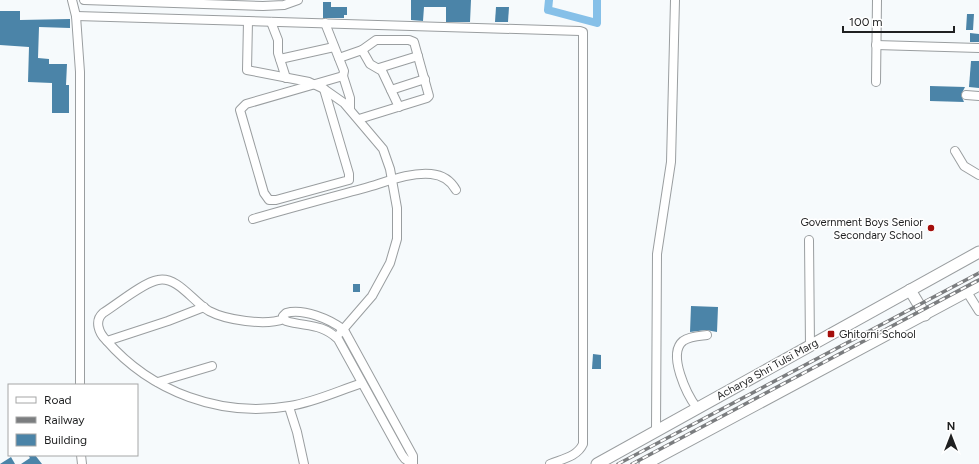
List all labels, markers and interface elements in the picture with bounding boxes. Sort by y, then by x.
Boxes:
scale bar [843,8,954,34]
text: 100 m [849,15,883,29]
place label: Government Boys Senior Secondary School [800,216,923,242]
marker: Government Boys Senior Secondary School [926,223,936,233]
place label: Ghitorni School [839,328,916,341]
marker: Ghitorni School [826,329,836,339]
street label: Acharya Shri Tulsi Marg [714,336,820,403]
legend [8,384,138,456]
text: Road [44,393,72,407]
text: Railway [44,413,85,427]
north arrow [931,416,971,456]
text: N [947,420,955,433]
text: Building [44,433,87,447]

